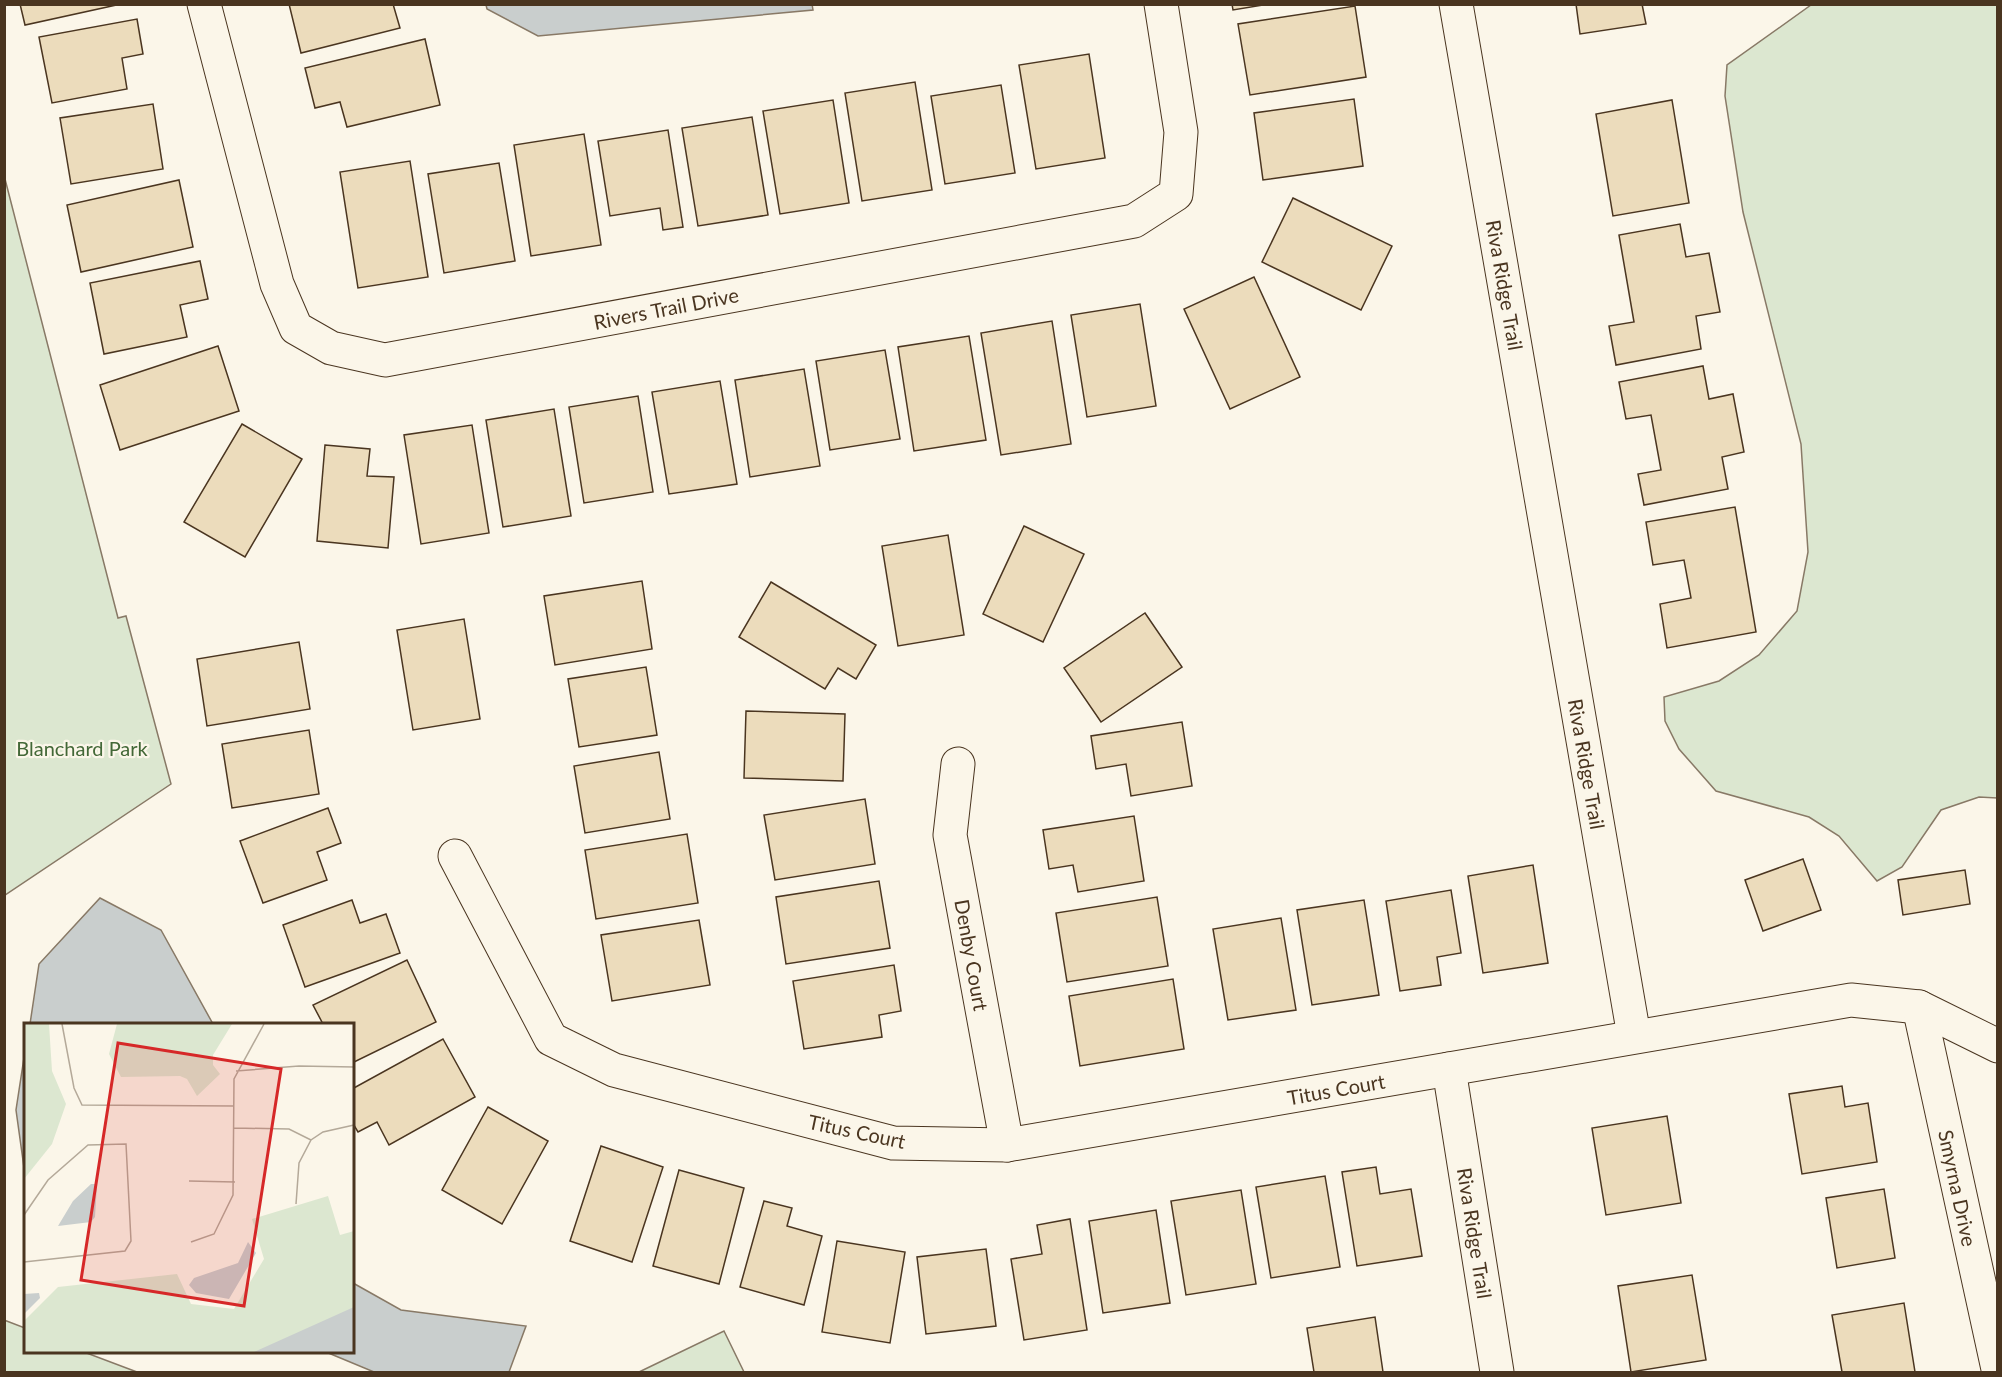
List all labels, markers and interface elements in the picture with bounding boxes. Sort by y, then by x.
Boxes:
street label: Riva Ridge Trail [1482,218,1528,352]
street label: Rivers Trail Drive [591,282,741,334]
street label: Riva Ridge Trail [1564,697,1610,831]
park label: Blanchard Park [16,736,149,760]
street label: Denby Court [950,897,994,1013]
inset map [24,1023,354,1353]
street label: Titus Court [1285,1069,1387,1109]
street label: Titus Court [806,1109,908,1153]
street label: Smyrna Drive [1934,1128,1982,1248]
street label: Riva Ridge Trail [1453,1166,1497,1300]

